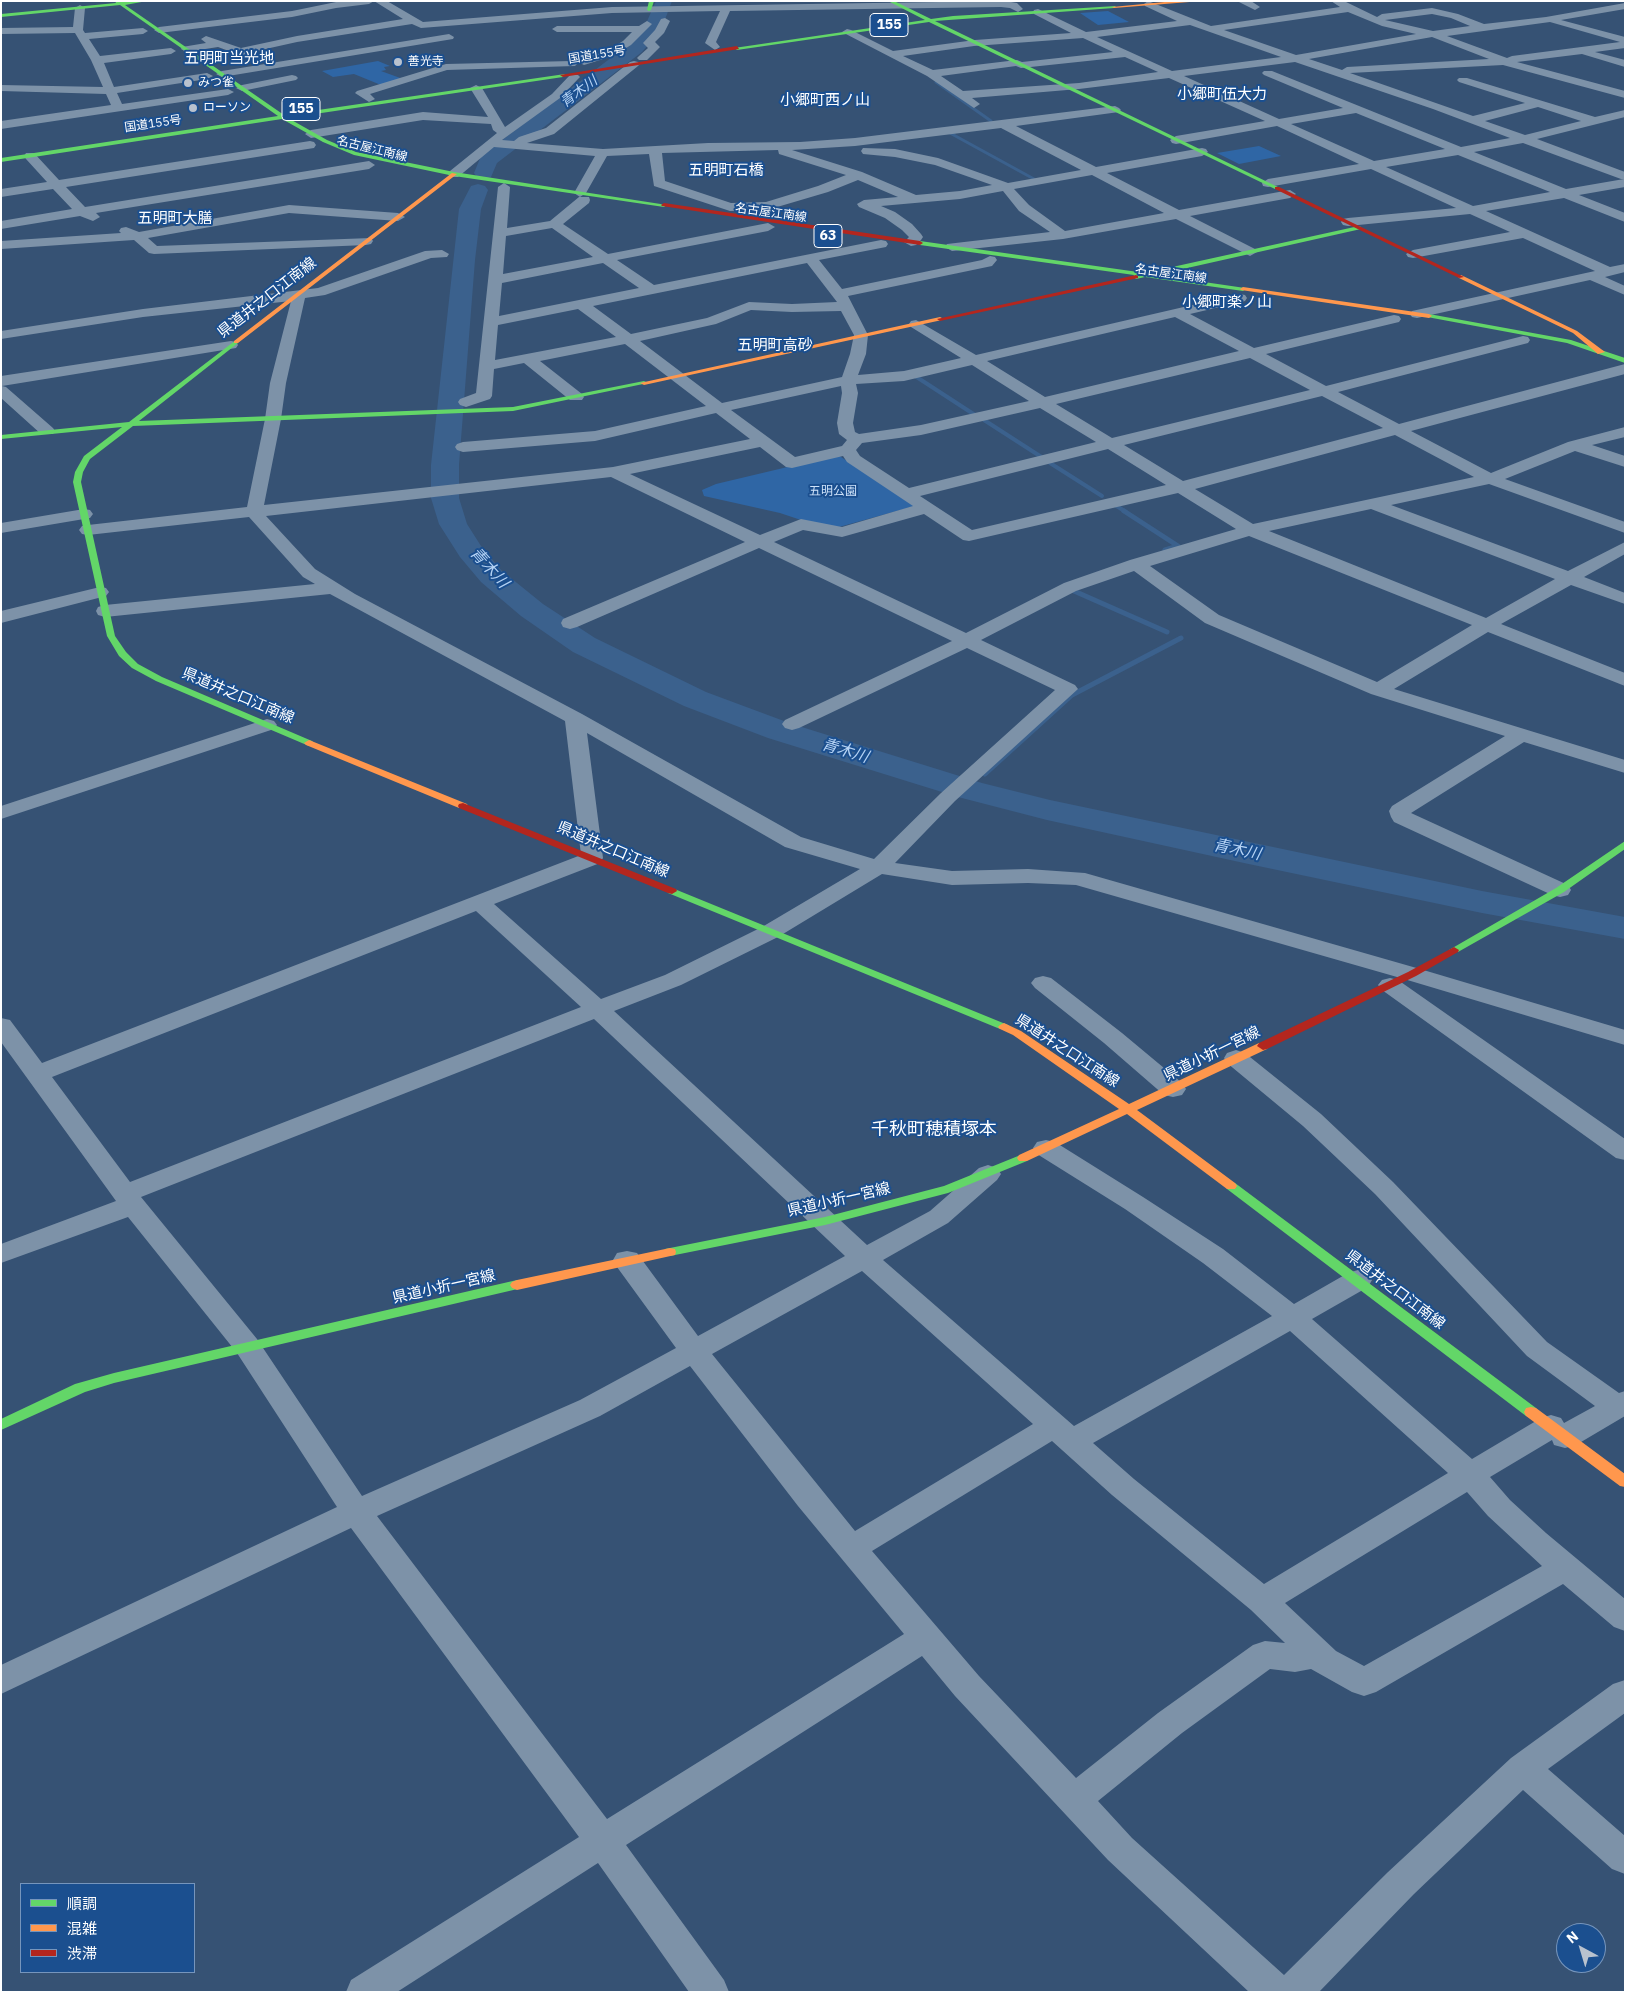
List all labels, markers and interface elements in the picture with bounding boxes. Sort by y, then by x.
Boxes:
road number: 155 [870,14,908,36]
street label: 国道155号 [567,43,627,67]
district label: 五明町当光地 [184,50,274,68]
place label: 善光寺 [408,55,444,69]
marker: 善光寺 [392,56,404,68]
water label: 青木川 [557,73,601,111]
place label: みつ雀 [198,76,234,90]
marker: みつ雀 [182,77,194,89]
district label: 小郷町伍大力 [1177,86,1267,104]
district label: 小郷町西ノ山 [780,92,870,110]
road number: 155 [282,98,320,120]
place label: ローソン [203,101,251,115]
marker: ローソン [187,102,199,114]
street label: 国道155号 [123,113,183,135]
street label: 名古屋江南線 [335,133,409,165]
district label: 五明町石橋 [689,162,763,180]
street label: 名古屋江南線 [734,201,808,225]
district label: 五明町大膳 [138,210,212,228]
road number: 63 [814,225,842,248]
street label: 県道井之口江南線 [214,254,320,342]
street label: 名古屋江南線 [1134,262,1208,286]
district label: 小郷町楽ノ山 [1182,294,1272,312]
district label: 五明町高砂 [738,337,812,355]
park label: 五明公園 [809,485,857,499]
water label: 青木川 [466,544,512,592]
street label: 県道井之口江南線 [179,664,297,728]
water label: 青木川 [819,735,871,767]
street label: 県道井之口江南線 [554,818,672,882]
water label: 青木川 [1212,836,1262,864]
street label: 県道井之口江南線 [1012,1011,1122,1091]
street label: 県道小折一宮線 [1161,1023,1263,1085]
district label: 千秋町穂積塚本 [871,1119,997,1141]
street label: 県道小折一宮線 [786,1179,892,1221]
street label: 県道井之口江南線 [1342,1247,1448,1333]
street label: 県道小折一宮線 [391,1266,497,1308]
legend [20,1883,195,1973]
text: 順調 [67,1894,97,1913]
text: 混雑 [67,1919,97,1938]
north arrow [1556,1923,1606,1973]
text: N [1563,1927,1582,1947]
text: 渋滞 [67,1944,97,1963]

